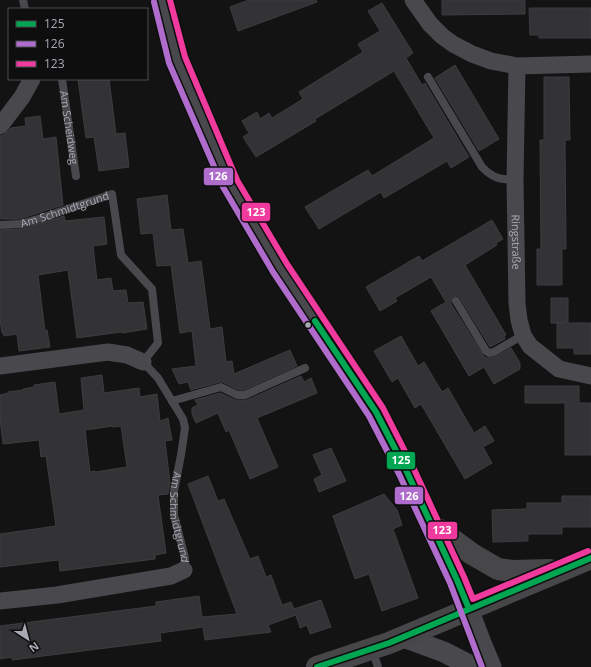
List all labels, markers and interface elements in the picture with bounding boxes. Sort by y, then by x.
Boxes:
legend [8,8,148,80]
text: 125 [44,15,65,32]
text: 126 [44,35,65,52]
text: 123 [44,55,65,72]
street label: Am Scheidweg [57,89,82,165]
line badge: 126 [203,167,234,186]
text: 126 [209,168,227,183]
street label: Am Schmidtgrund [19,188,111,231]
line badge: 123 [241,202,271,222]
text: 123 [247,204,265,219]
street label: Ringstraße [509,214,524,270]
unlabelled marker [303,320,313,330]
line badge: 125 [386,451,416,470]
text: 125 [392,452,410,467]
street label: Am Schmidtgrund [167,471,193,563]
line badge: 126 [394,486,424,505]
text: 126 [400,488,418,503]
line badge: 123 [427,521,458,540]
text: 123 [433,522,451,537]
north arrow [8,619,48,659]
text: N [26,639,42,656]

